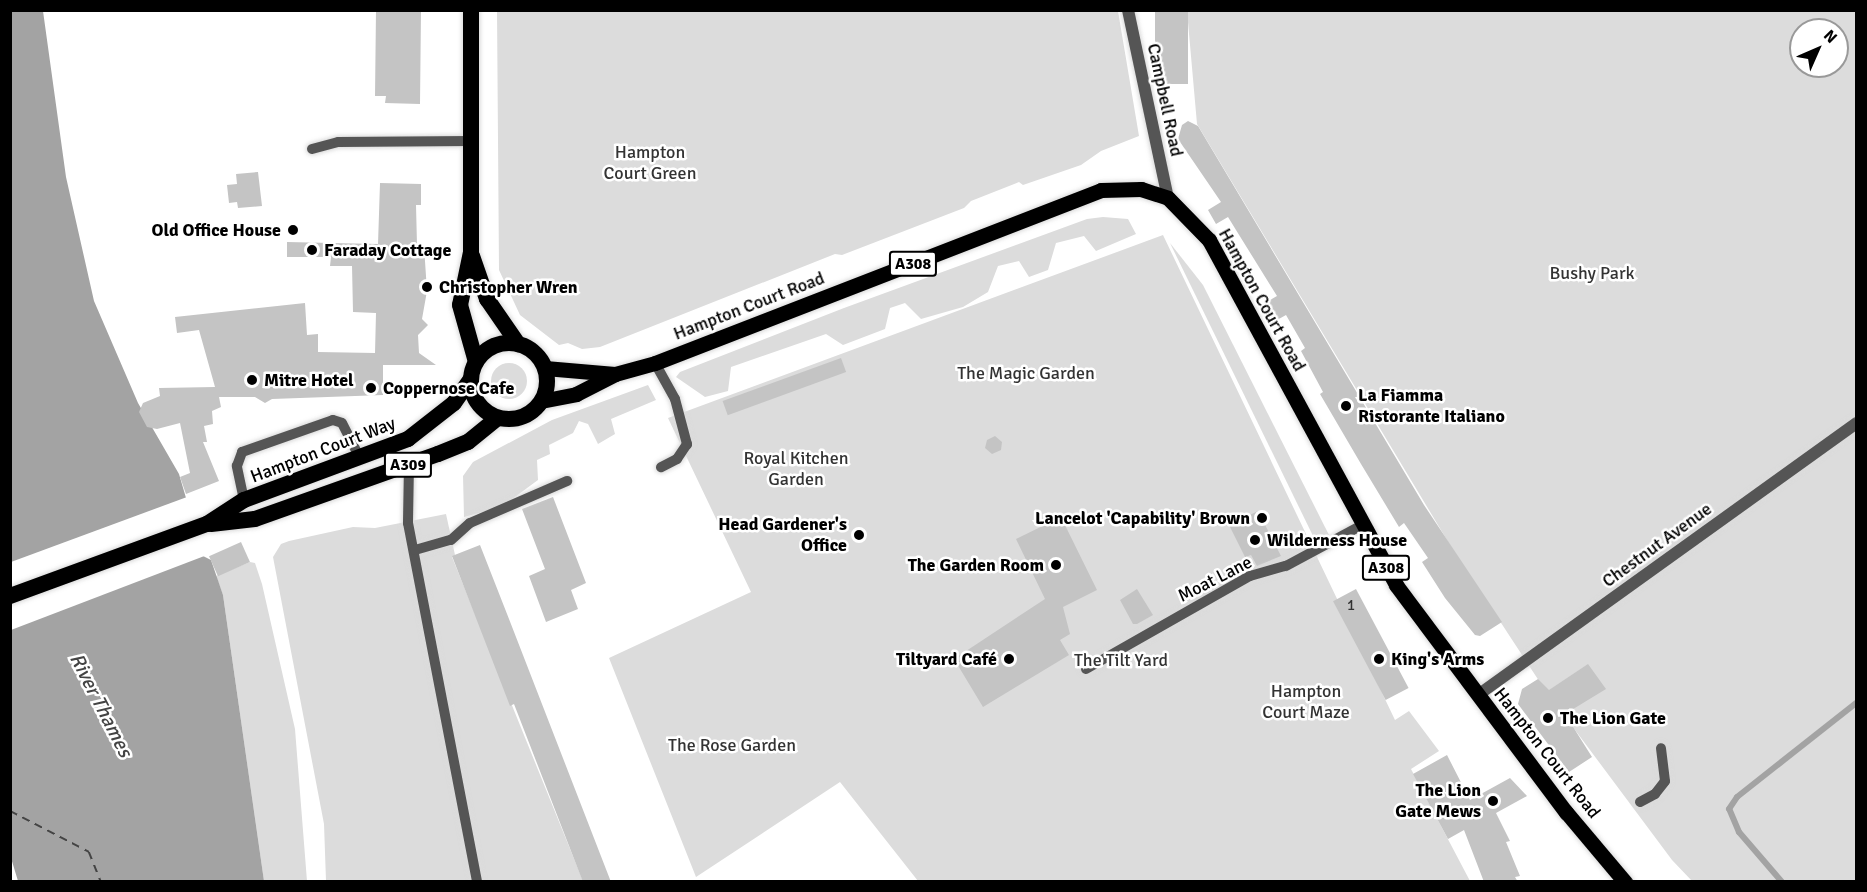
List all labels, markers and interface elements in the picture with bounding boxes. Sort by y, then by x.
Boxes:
north arrow [1789,18,1849,78]
text: N [1819,26,1841,48]
street label: Campbell Road [1142,41,1188,159]
park label: Hampton Court Green [604,142,696,184]
place label: Old Office House [151,219,281,241]
marker: Old Office House [286,223,300,237]
street label: Hampton Court Road [1214,225,1310,375]
place label: Faraday Cottage [324,239,451,261]
marker: Faraday Cottage [305,243,319,257]
road number: A308 [888,251,938,277]
park label: Bushy Park [1549,262,1635,284]
street label: Hampton Court Road [670,267,828,345]
place label: Christopher Wren [439,276,578,298]
marker: Christopher Wren [420,280,434,294]
park label: The Magic Garden [957,362,1095,384]
place label: Mitre Hotel [264,369,354,391]
marker: Mitre Hotel [245,373,259,387]
place label: Coppernose Cafe [383,377,514,399]
marker: Coppernose Cafe [364,381,378,395]
place label: La Fiamma Ristorante Italiano [1358,385,1505,428]
marker: La Fiamma Ristorante Italiano [1339,399,1353,413]
street label: Hampton Court Way [247,412,399,488]
park label: Royal Kitchen Garden [744,448,848,490]
road number: A309 [382,452,434,478]
street label: Chestnut Avenue [1598,498,1716,592]
place label: Lancelot 'Capability' Brown [1035,507,1250,529]
marker: Lancelot 'Capability' Brown [1255,511,1269,525]
place label: Head Gardener's Office [718,514,847,556]
marker: Head Gardener's Office [852,528,866,542]
place label: Wilderness House [1267,529,1407,551]
marker: Wilderness House [1248,533,1262,547]
street label: Moat Lane [1174,551,1256,607]
place label: The Garden Room [908,554,1044,576]
road number: A308 [1360,555,1412,581]
marker: The Garden Room [1049,558,1063,572]
house number: 1 [1347,597,1355,615]
place label: Tiltyard Café [896,648,997,670]
place label: King's Arms [1391,648,1484,670]
water label: River Thames [65,649,137,761]
park label: The Tilt Yard [1074,649,1168,671]
marker: Tiltyard Café [1002,652,1016,666]
marker: King's Arms [1372,652,1386,666]
park label: Hampton Court Maze [1262,681,1350,724]
street label: Hampton Court Road [1489,683,1605,823]
place label: The Lion Gate [1560,707,1666,729]
marker: The Lion Gate [1541,711,1555,725]
park label: The Rose Garden [668,734,796,756]
place label: The Lion Gate Mews [1395,780,1481,822]
marker: The Lion Gate Mews [1486,794,1500,808]

